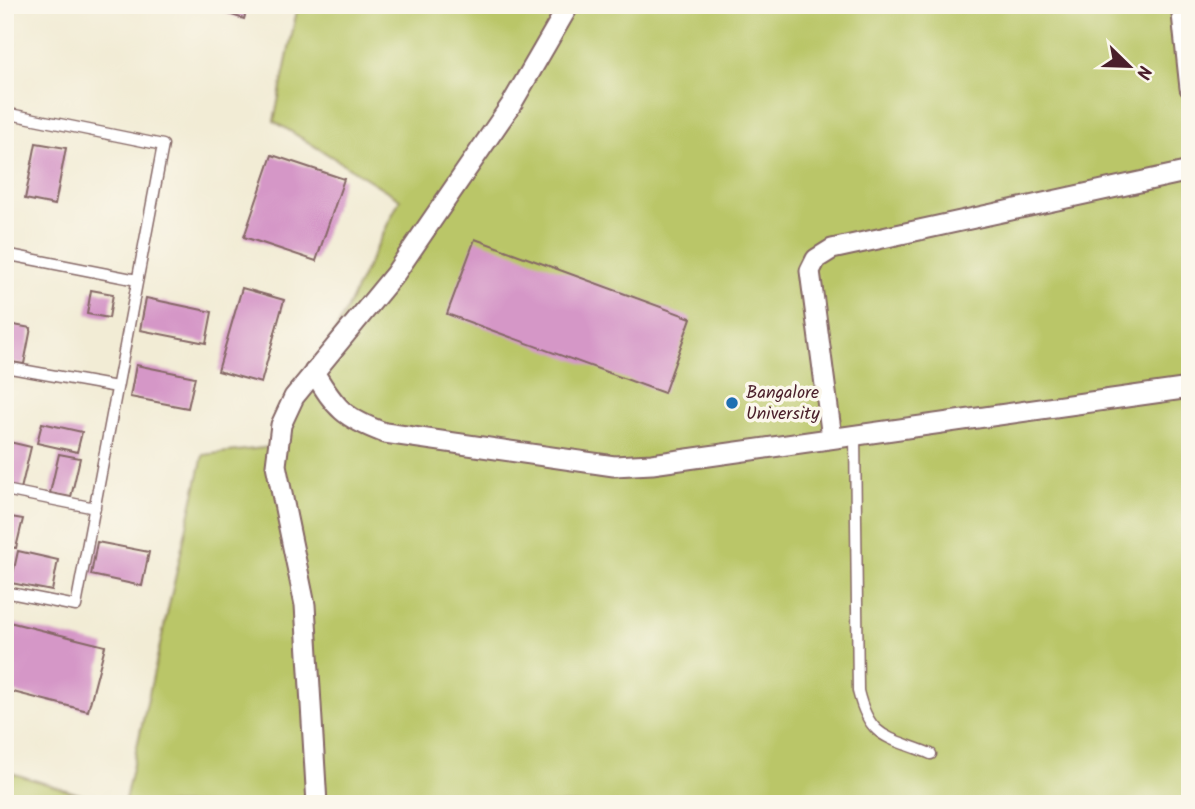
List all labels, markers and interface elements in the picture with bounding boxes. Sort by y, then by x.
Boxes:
north arrow [1094,32,1164,102]
text: N [1127,60,1159,83]
place label: Bangalore University [746,379,820,429]
marker: Bangalore University [724,395,740,411]

